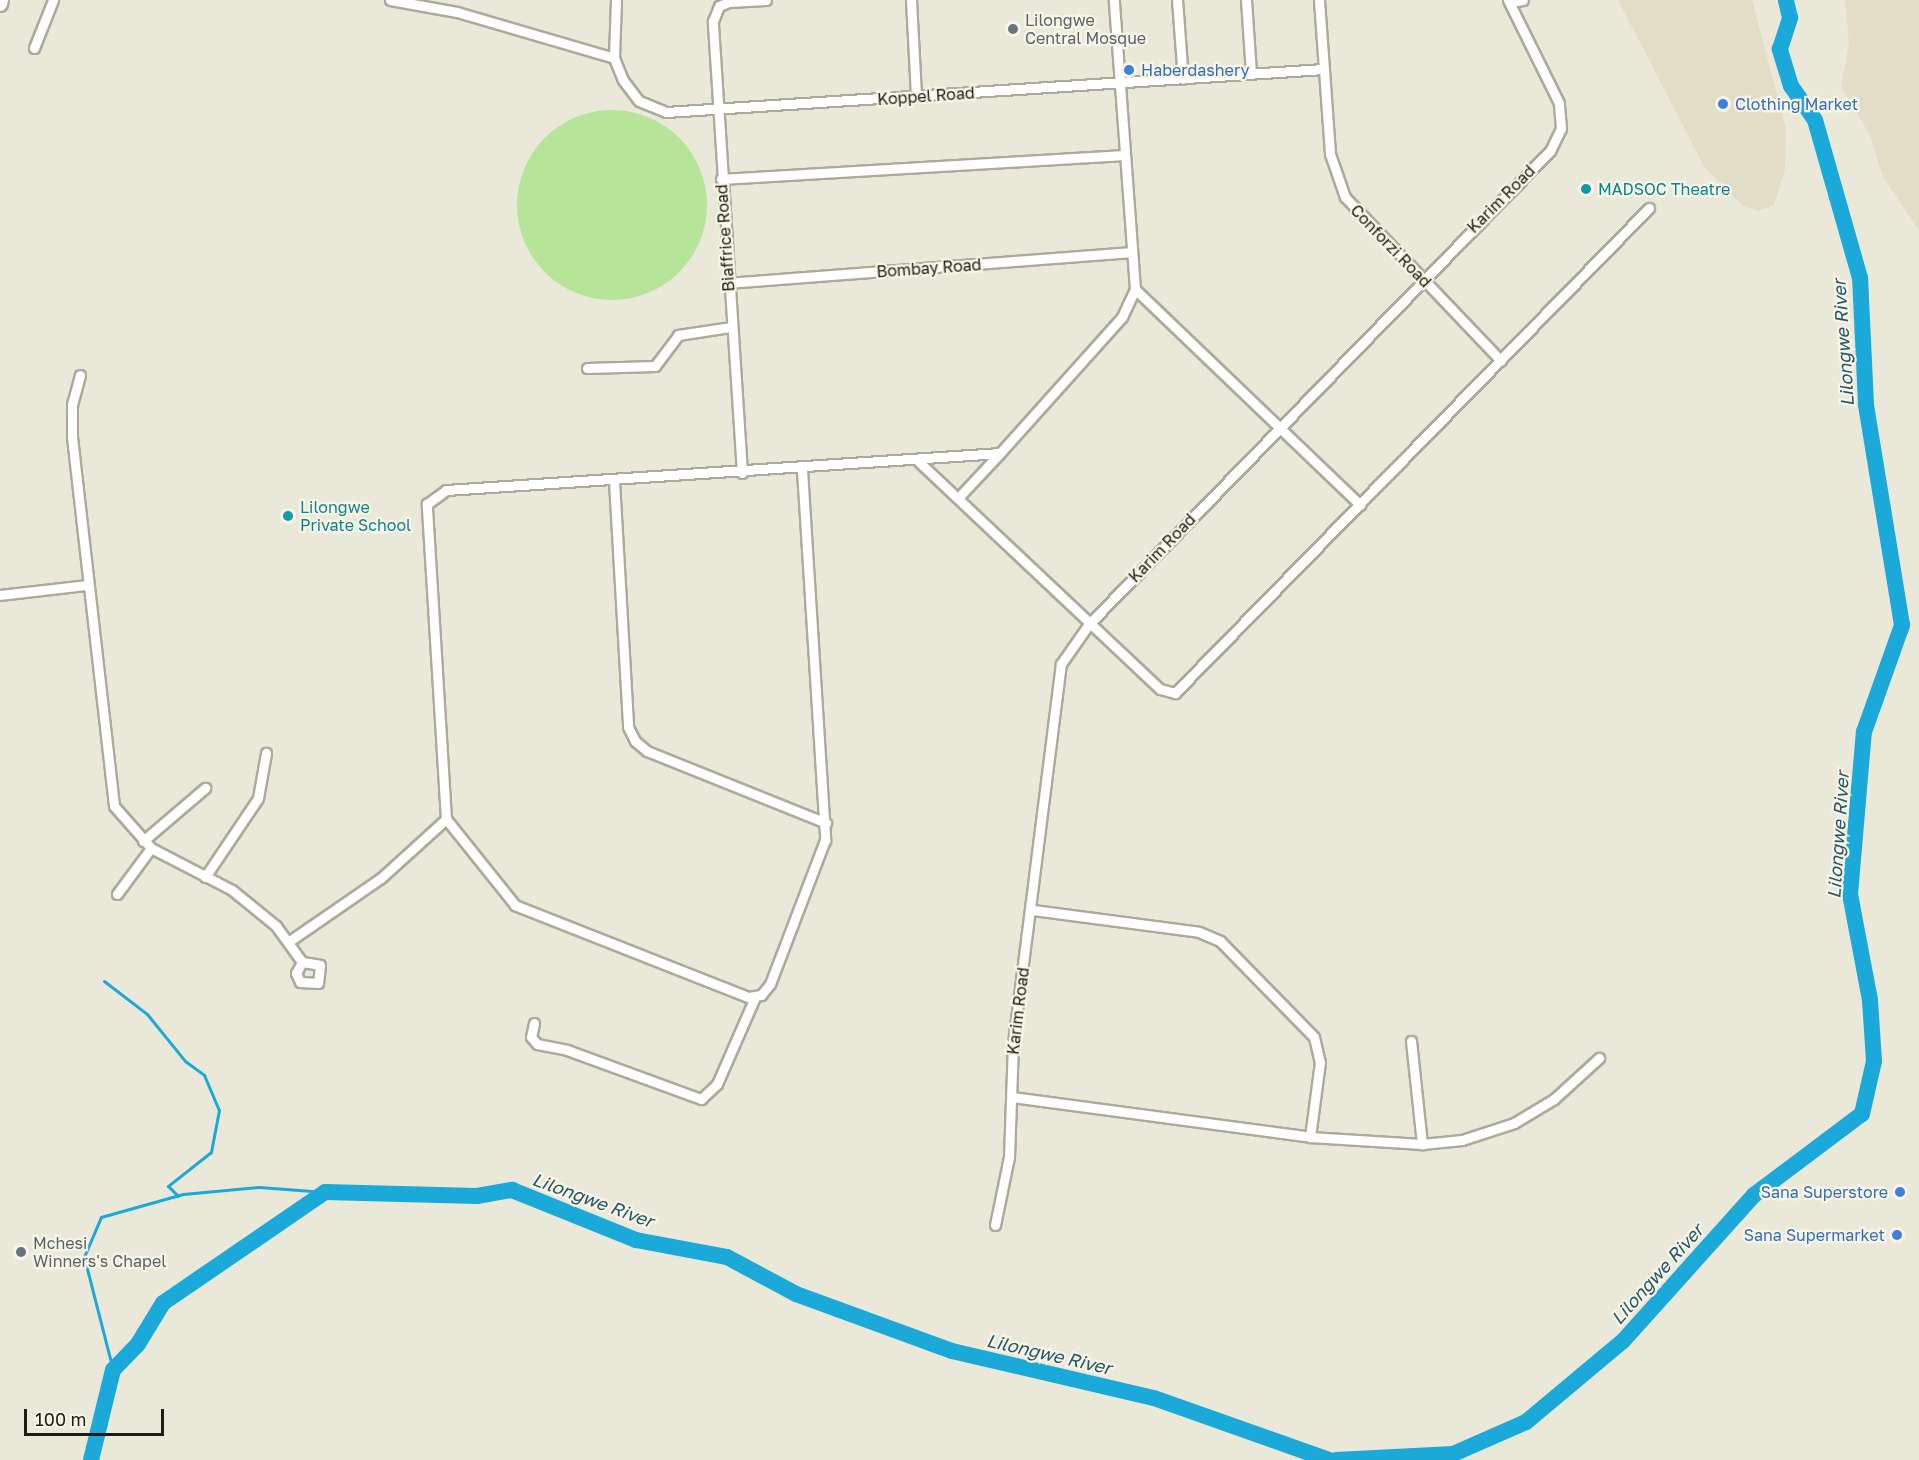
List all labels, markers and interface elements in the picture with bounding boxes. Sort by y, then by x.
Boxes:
place label: Lilongwe Central Mosque [1025,10,1146,48]
marker: Lilongwe Central Mosque [1006,22,1020,36]
place label: Haberdashery [1141,60,1250,80]
marker: Haberdashery [1122,63,1136,77]
street label: Koppel Road [877,83,975,109]
place label: Clothing Market [1735,94,1858,114]
marker: Clothing Market [1716,97,1730,111]
street label: Karim Road [1463,161,1539,237]
place label: MADSOC Theatre [1598,179,1730,199]
marker: MADSOC Theatre [1579,182,1593,196]
street label: Biaffrice Road [712,184,738,292]
street label: Conforzi Road [1347,201,1435,291]
street label: Bombay Road [876,255,982,281]
water label: Lilongwe River [1828,279,1858,407]
place label: Lilongwe Private School [300,497,411,535]
marker: Lilongwe Private School [281,509,295,523]
street label: Karim Road [1125,510,1199,586]
water label: Lilongwe River [1823,771,1853,899]
street label: Karim Road [1003,966,1033,1056]
water label: Lilongwe River [530,1168,656,1232]
place label: Sana Superstore [1761,1182,1888,1202]
marker: Sana Superstore [1893,1185,1907,1199]
water label: Lilongwe River [1606,1220,1708,1328]
place label: Sana Supermarket [1744,1225,1885,1245]
marker: Sana Supermarket [1890,1228,1904,1242]
place label: Mchesi Winners's Chapel [33,1233,166,1271]
marker: Mchesi Winners's Chapel [14,1245,28,1259]
water label: Lilongwe River [985,1329,1113,1379]
scale bar [27,1397,166,1435]
text: 100 m [35,1408,86,1430]

